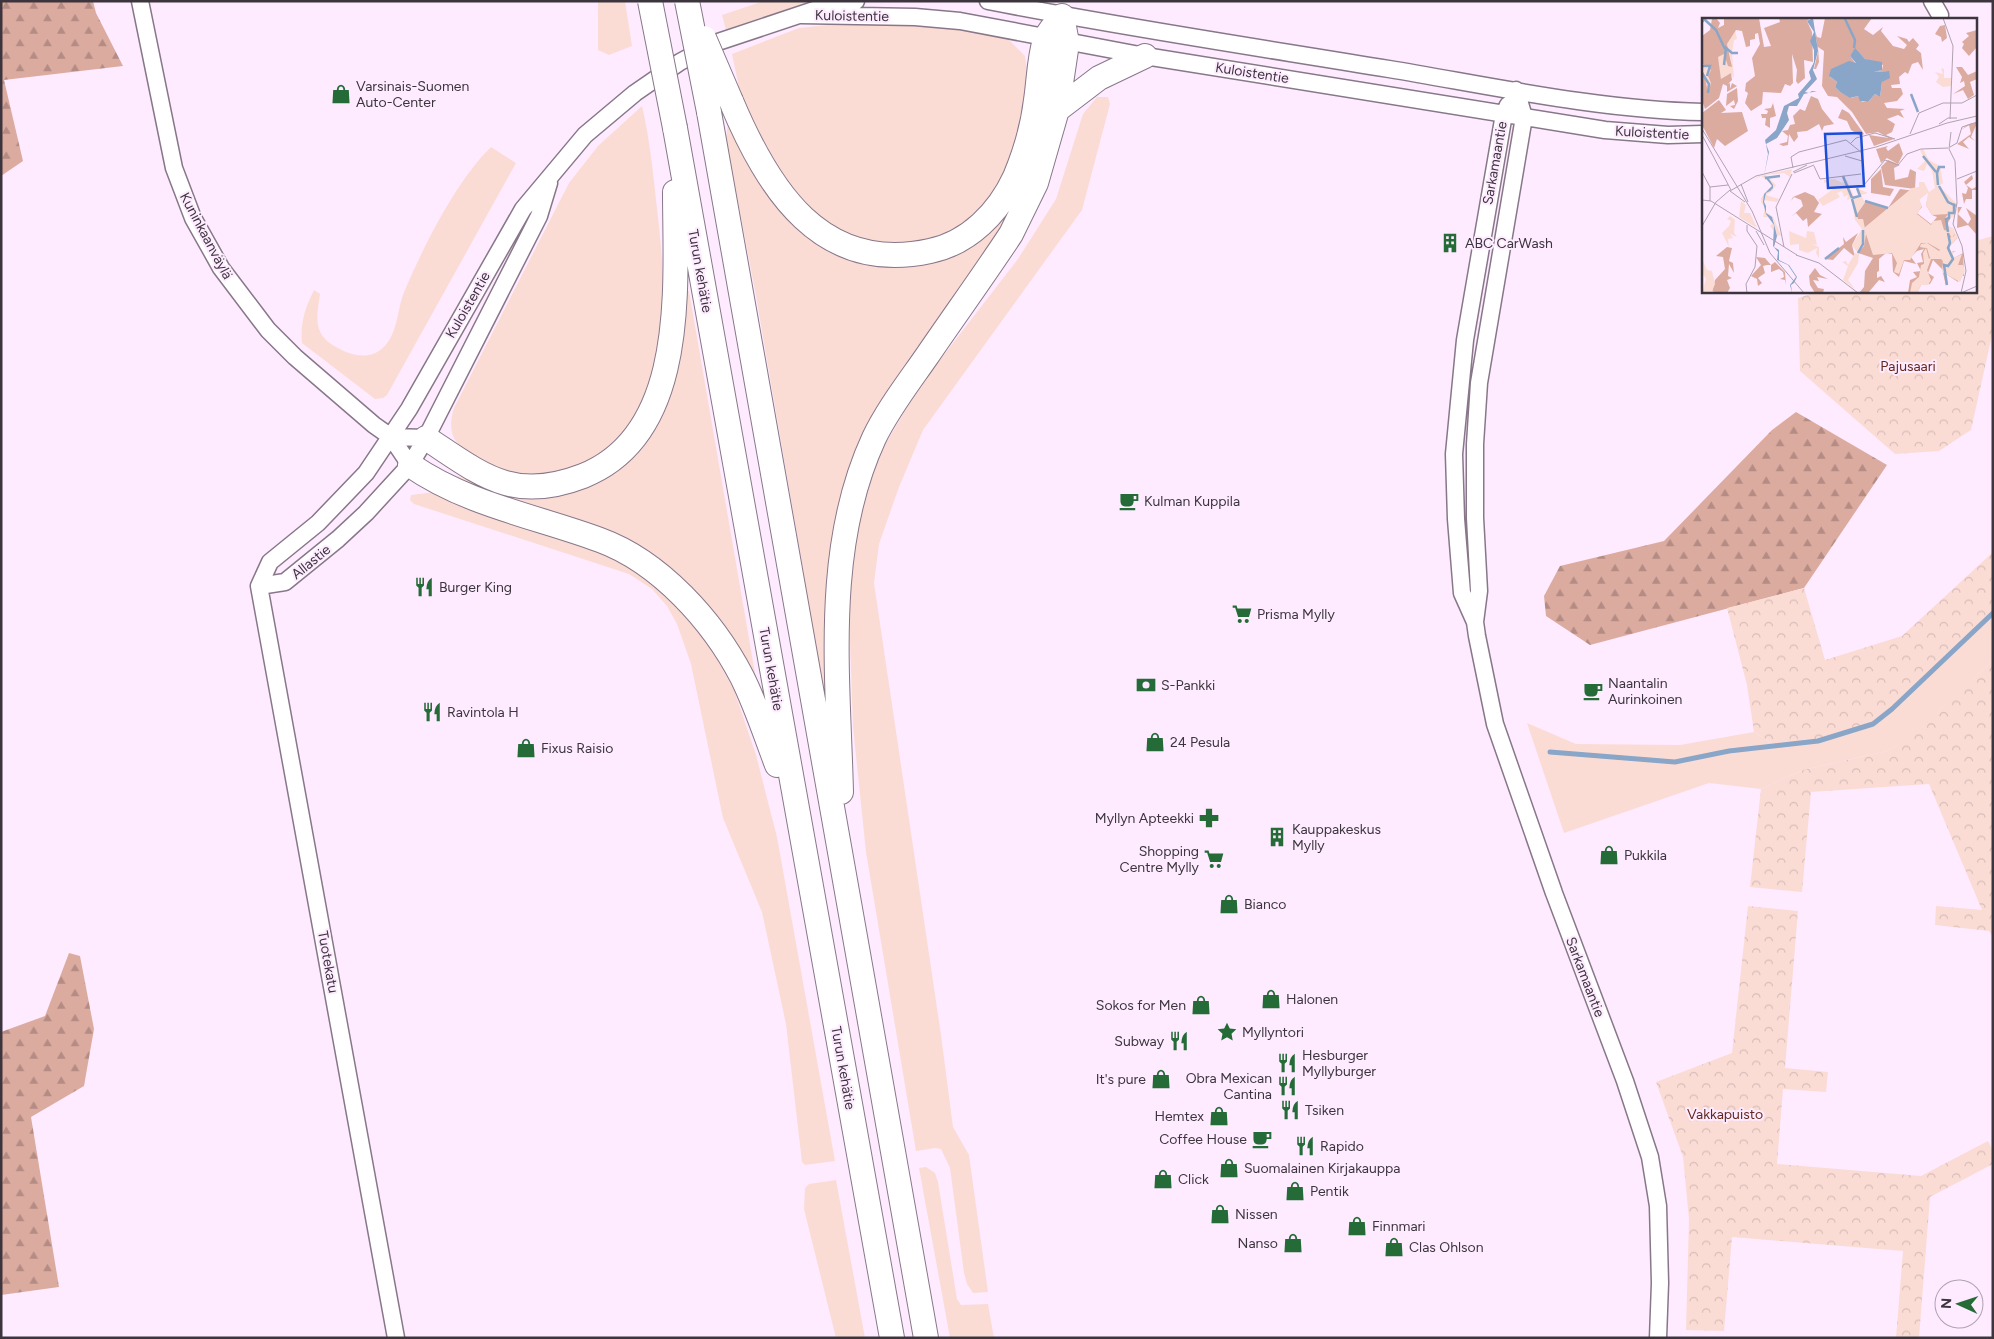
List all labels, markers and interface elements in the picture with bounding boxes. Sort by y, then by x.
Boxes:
street label: Kuloistentie [815,7,890,25]
inset map [1702,18,1976,292]
street label: Kuloistentie [1214,59,1290,87]
place label: Varsinais-Suomen Auto-Center [356,78,469,111]
shop icon: Varsinais-Suomen Auto-Center [330,83,352,105]
street label: Sarkamaantie [1479,120,1511,206]
street label: Kuloistentie [1615,123,1690,143]
street label: Kuninkaanväylä [176,190,236,282]
street label: Turun kehätie [684,228,716,314]
building icon: ABC CarWash [1439,232,1461,254]
place label: ABC CarWash [1465,235,1553,252]
street label: Kuloistentie [442,268,494,341]
park label: Pajusaari [1880,358,1936,375]
cafe icon: Kulman Kuppila [1118,490,1140,512]
place label: Kulman Kuppila [1144,493,1240,510]
street label: Allastie [288,541,334,583]
restaurant icon: Burger King [413,576,435,598]
place label: Burger King [439,579,512,596]
supermarket icon: Prisma Mylly [1231,603,1253,625]
place label: Prisma Mylly [1257,606,1335,623]
street label: Turun kehätie [755,626,787,712]
bank icon: S-Pankki [1135,674,1157,696]
place label: Naantalin Aurinkoinen [1608,675,1683,708]
place label: S-Pankki [1161,677,1215,694]
cafe icon: Naantalin Aurinkoinen [1582,680,1604,702]
restaurant icon: Ravintola H [421,701,443,723]
place label: Ravintola H [447,704,519,721]
shop icon: 24 Pesula [1144,731,1166,753]
place label: 24 Pesula [1170,734,1230,751]
shop icon: Fixus Raisio [515,737,537,759]
place label: Fixus Raisio [541,740,613,757]
pharmacy icon: Myllyn Apteekki [1198,807,1220,829]
place label: Myllyn Apteekki [1095,810,1194,827]
place label: Kauppakeskus Mylly [1292,821,1381,854]
building icon: Kauppakeskus Mylly [1266,826,1288,848]
place label: Shopping Centre Mylly [1120,843,1200,876]
shop icon: Pukkila [1598,844,1620,866]
place label: Pukkila [1624,847,1667,864]
supermarket icon: Shopping Centre Mylly [1203,848,1225,870]
shop icon: Bianco [1218,893,1240,915]
place label: Bianco [1244,896,1286,913]
street label: Tuotekatu [314,930,342,994]
street label: Sarkamaantie [1562,935,1608,1020]
shop icon: Halonen [1260,988,1282,1010]
place label: Halonen [1286,991,1338,1008]
shop icon: Sokos for Men [1190,994,1212,1016]
place label: Sokos for Men [1096,997,1186,1014]
place icon: Myllyntori [1216,1021,1238,1043]
place label: Myllyntori [1242,1024,1304,1041]
street label: Turun kehätie [827,1025,859,1111]
restaurant icon: Subway [1168,1030,1190,1052]
place label: Subway [1114,1033,1165,1050]
place label: Hesburger Myllyburger [1302,1047,1376,1080]
restaurant icon: Hesburger Myllyburger [1276,1052,1298,1074]
shop icon: It's pure [1150,1068,1172,1090]
place label: Obra Mexican Cantina [1186,1070,1272,1103]
place label: It's pure [1096,1071,1146,1088]
restaurant icon: Obra Mexican Cantina [1276,1075,1298,1097]
restaurant icon: Tsiken [1279,1099,1301,1121]
place label: Tsiken [1305,1102,1344,1119]
shop icon: Hemtex [1208,1105,1230,1127]
park label: Vakkapuisto [1687,1106,1763,1123]
place label: Hemtex [1154,1108,1204,1125]
cafe icon: Coffee House [1251,1128,1273,1150]
place label: Coffee House [1159,1131,1247,1148]
restaurant icon: Rapido [1294,1135,1316,1157]
place label: Rapido [1320,1138,1364,1155]
shop icon: Suomalainen Kirjakauppa [1218,1157,1240,1179]
place label: Suomalainen Kirjakauppa [1244,1160,1400,1177]
shop icon: Click [1152,1168,1174,1190]
place label: Click [1178,1171,1209,1188]
shop icon: Pentik [1284,1180,1306,1202]
place label: Pentik [1310,1183,1349,1200]
shop icon: Nissen [1209,1203,1231,1225]
place label: Nissen [1235,1206,1278,1223]
shop icon: Finnmari [1346,1215,1368,1237]
place label: Finnmari [1372,1218,1426,1235]
shop icon: Nanso [1282,1232,1304,1254]
place label: Nanso [1238,1235,1278,1252]
shop icon: Clas Ohlson [1383,1236,1405,1258]
place label: Clas Ohlson [1409,1239,1484,1256]
north arrow [1934,1279,1984,1329]
text: N [1938,1297,1955,1309]

